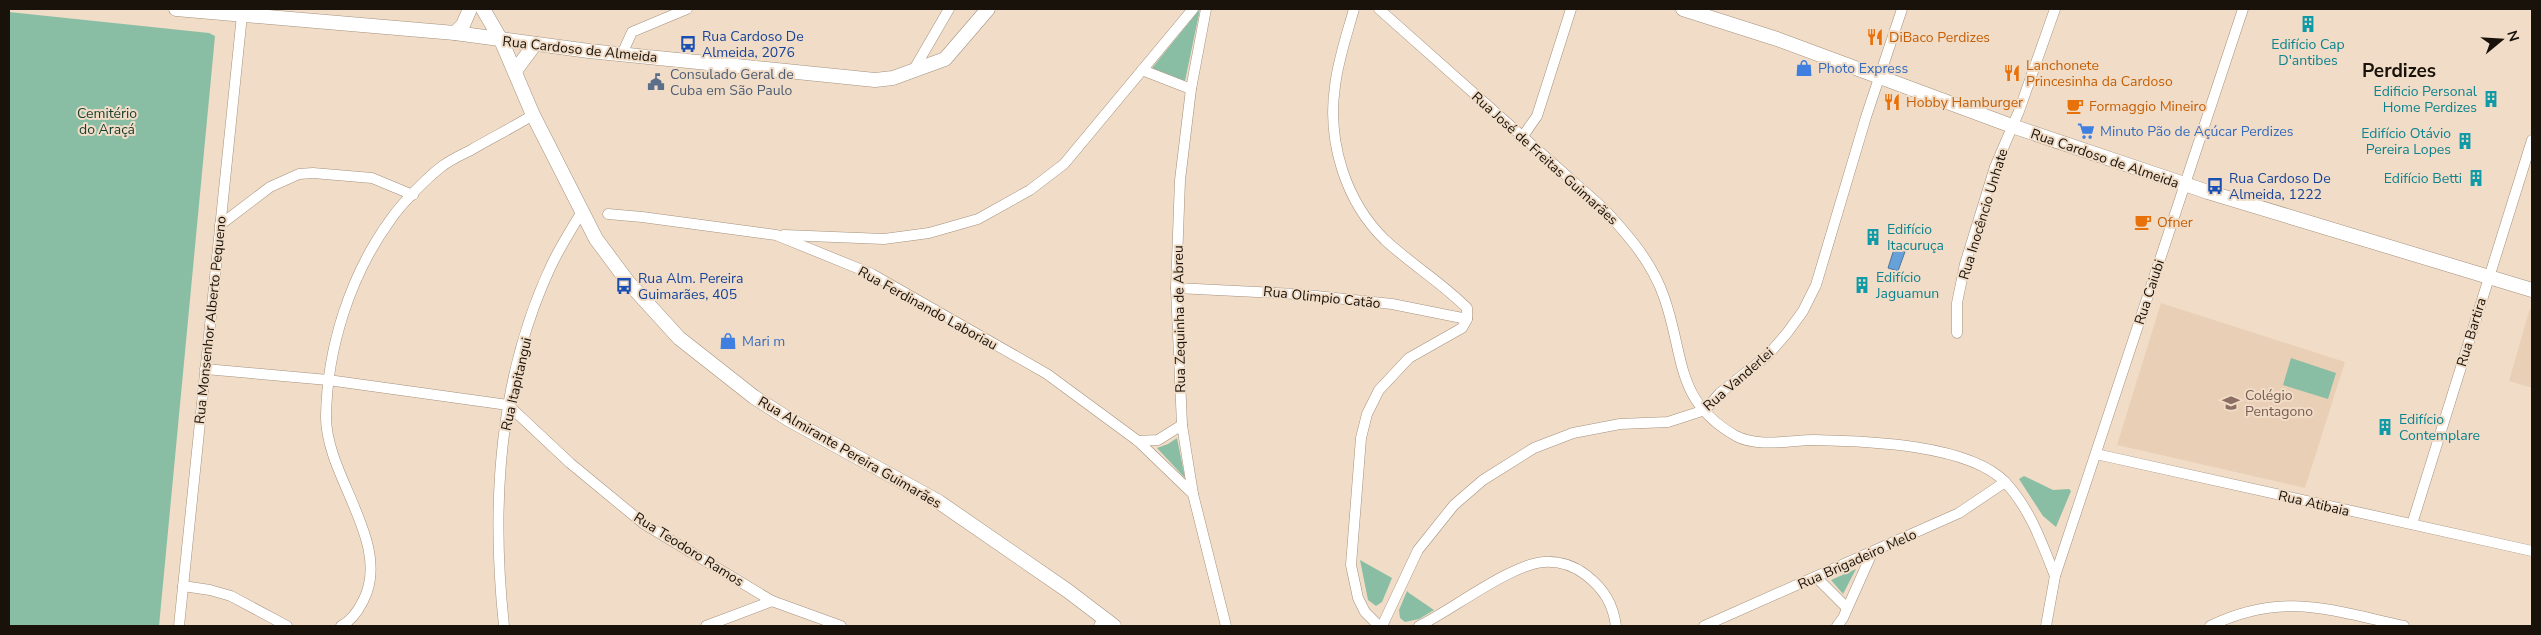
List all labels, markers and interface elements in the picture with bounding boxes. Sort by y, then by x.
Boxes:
building icon: Edifício Cap D'antibes [2298,14,2318,34]
north arrow [2476,15,2526,65]
place label: Rua Cardoso De Almeida, 2076 [702,27,804,62]
restaurant icon: DiBaco Perdizes [1865,27,1885,47]
place label: DiBaco Perdizes [1889,28,1990,47]
text: N [2502,28,2524,44]
street label: Rua Cardoso de Almeida [502,32,658,67]
bus stop icon: Rua Cardoso De Almeida, 2076 [678,34,698,54]
place label: Edifício Cap D'antibes [2271,35,2345,70]
place label: Lanchonete Princesinha da Cardoso [2026,56,2173,91]
shop icon: Photo Express [1794,58,1814,78]
district label: Perdizes [2362,58,2436,84]
place label: Photo Express [1818,59,1909,78]
restaurant icon: Lanchonete Princesinha da Cardoso [2002,63,2022,83]
place label: Consulado Geral de Cuba em São Paulo [670,65,794,100]
public building icon: Consulado Geral de Cuba em São Paulo [646,72,666,92]
place label: Edificio Personal Home Perdizes [2374,82,2478,117]
street label: Rua José de Freitas Guimarães [1468,88,1622,229]
building icon: Edificio Personal Home Perdizes [2481,89,2501,109]
restaurant icon: Hobby Hamburger [1882,92,1902,112]
place label: Hobby Hamburger [1906,93,2023,112]
cafe icon: Formaggio Mineiro [2065,96,2085,116]
place label: Formaggio Mineiro [2089,97,2206,116]
park label: Cemitério do Araçá [77,104,137,139]
supermarket icon: Minuto Pão de Açúcar Perdizes [2076,121,2096,141]
place label: Minuto Pão de Açúcar Perdizes [2100,122,2294,141]
street label: Rua Cardoso de Almeida [2028,124,2182,193]
place label: Edifício Otávio Pereira Lopes [2361,124,2451,159]
building icon: Edifício Otávio Pereira Lopes [2455,131,2475,151]
street label: Rua Inocêncio Unhate [1954,146,2012,282]
building icon: Edifício Betti [2466,168,2486,188]
place label: Rua Cardoso De Almeida, 1222 [2229,169,2331,204]
place label: Edifício Betti [2384,169,2462,188]
bus stop icon: Rua Cardoso De Almeida, 1222 [2205,176,2225,196]
cafe icon: Ofner [2133,212,2153,232]
place label: Ofner [2157,213,2193,232]
street label: Rua Monsenhor Alberto Pequeno [190,215,231,425]
place label: Edifício Itacuruça [1887,220,1944,255]
building icon: Edifício Itacuruça [1863,227,1883,247]
street label: Rua Zequinha de Abreu [1169,245,1190,393]
street label: Rua Caiubi [2130,257,2169,327]
street label: Rua Ferdinando Laboriau [855,262,1001,355]
place label: Edifício Jaguamun [1875,268,1939,303]
place label: Rua Alm. Pereira Guimarães, 405 [638,269,743,304]
building icon: Edifício Jaguamun [1852,275,1872,295]
bus stop icon: Rua Alm. Pereira Guimarães, 405 [614,276,634,296]
street label: Rua Olimpio Catão [1262,282,1382,313]
street label: Rua Bartira [2452,295,2491,369]
shop icon: Mari m [718,331,738,351]
place label: Mari m [742,332,785,351]
street label: Rua Itapitangui [497,336,536,433]
street label: Rua Vanderlei [1699,343,1778,415]
place label: Colégio Pentagono [2245,386,2313,421]
street label: Rua Almirante Pereira Guimarães [755,392,945,513]
school or university icon: Colégio Pentagono [2221,393,2241,413]
place label: Edifício Contemplare [2399,410,2480,445]
building icon: Edifício Contemplare [2375,417,2395,437]
street label: Rua Atibaia [2276,486,2351,521]
street label: Rua Teodoro Ramos [630,508,748,591]
street label: Rua Brigadeiro Melo [1795,525,1920,594]

